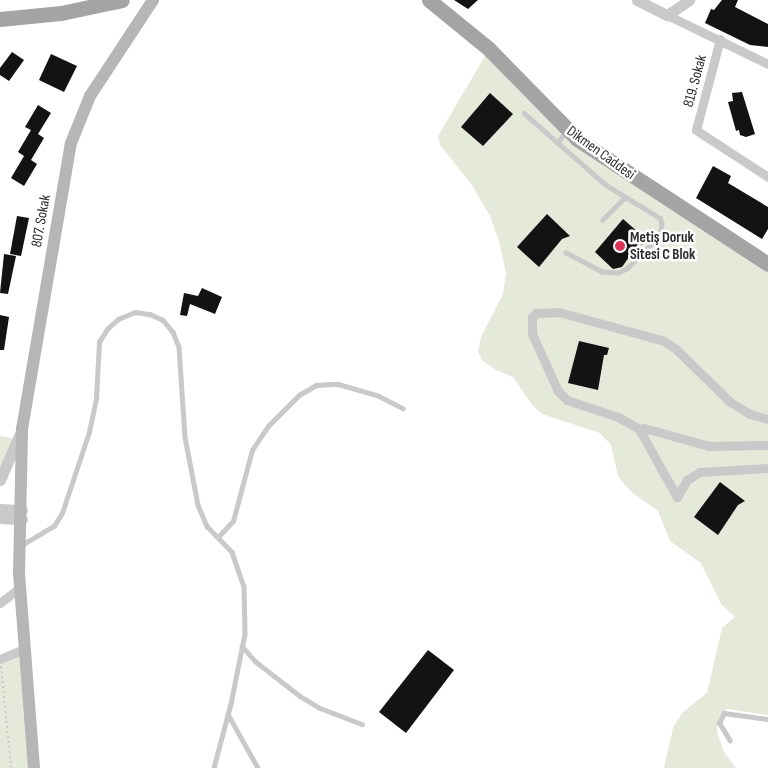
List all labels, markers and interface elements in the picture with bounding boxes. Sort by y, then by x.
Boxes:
street label: 819. Sokak [679,53,711,109]
street label: Dikmen Caddesi [563,122,639,184]
street label: 807. Sokak [28,193,54,249]
place label: Metiş Doruk Sitesi C Blok [630,228,695,263]
marker: Metiş Doruk Sitesi C Blok [614,240,626,252]

